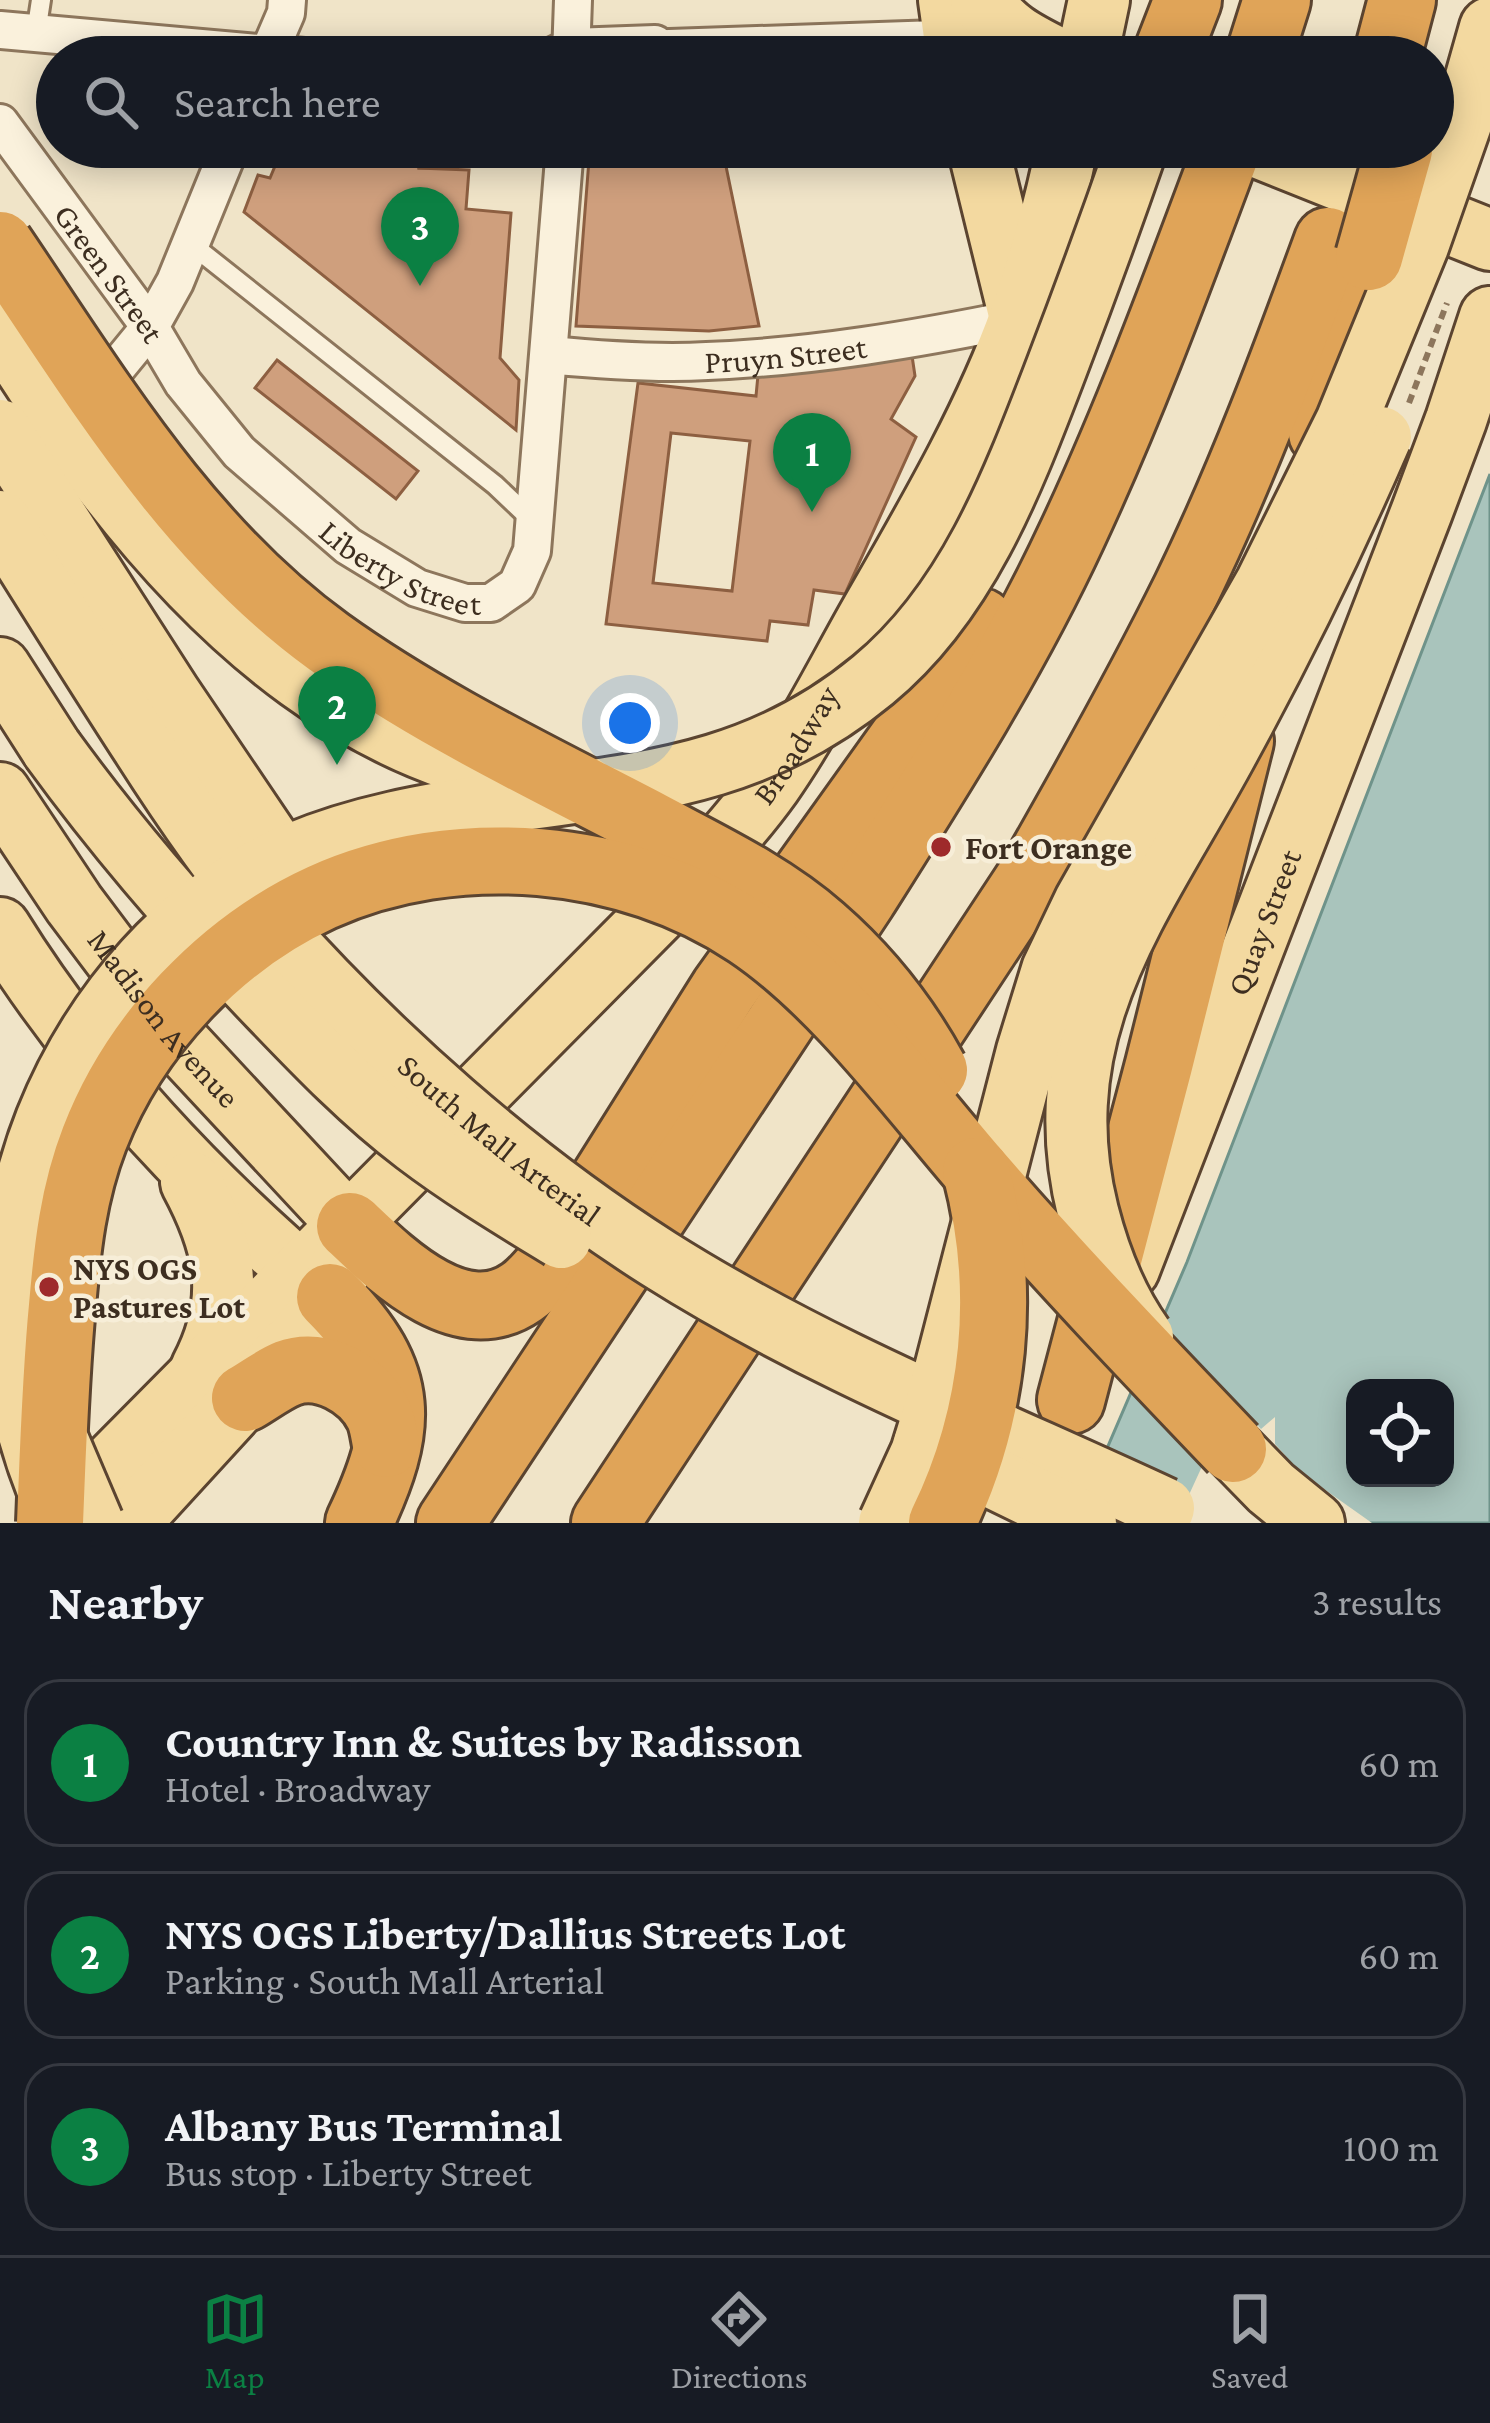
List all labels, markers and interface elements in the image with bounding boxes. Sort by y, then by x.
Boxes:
search box [36,36,1454,168]
icon: search [78,69,144,135]
text: Search here [174,77,381,127]
pin: 3 [381,187,459,286]
street label: Green Street [47,197,173,350]
street label: Pruyn Street [704,328,870,380]
pin: 1 [773,413,851,512]
street label: Liberty Street [312,512,482,623]
pin: 2 [298,666,376,765]
street label: Broadway [745,678,846,812]
your location [600,693,660,753]
place label: Fort Orange [965,829,1132,866]
marker: Fort Orange [928,834,954,860]
street label: Quay Street [1219,843,1309,1000]
street label: Madison Avenue [80,922,248,1115]
street label: South Mall Arterial [391,1046,608,1233]
place label: NYS OGS Pastures Lot [73,1250,246,1325]
marker: NYS OGS Pastures Lot [36,1274,62,1300]
map controls [1346,1379,1454,1487]
button: locate [1346,1379,1454,1487]
text: Nearby [48,1573,203,1630]
text: 3 results [1312,1580,1442,1623]
text: Country Inn & Suites by Radisson [165,1717,802,1767]
text: 1 [83,1742,97,1785]
text: 60 m [1358,1742,1439,1785]
text: Hotel · Broadway [165,1767,431,1810]
text: NYS OGS Liberty/Dallius Streets Lot [165,1909,845,1959]
text: 2 [80,1934,100,1977]
text: 60 m [1358,1934,1439,1977]
text: Parking · South Mall Arterial [165,1959,604,2002]
text: Albany Bus Terminal [165,2101,562,2151]
text: 3 [80,2126,100,2169]
text: 100 m [1343,2126,1439,2169]
text: Bus stop · Liberty Street [165,2151,531,2194]
tab: Map [202,2286,268,2395]
tab: Directions [671,2286,808,2395]
tab: Saved [1211,2286,1288,2395]

